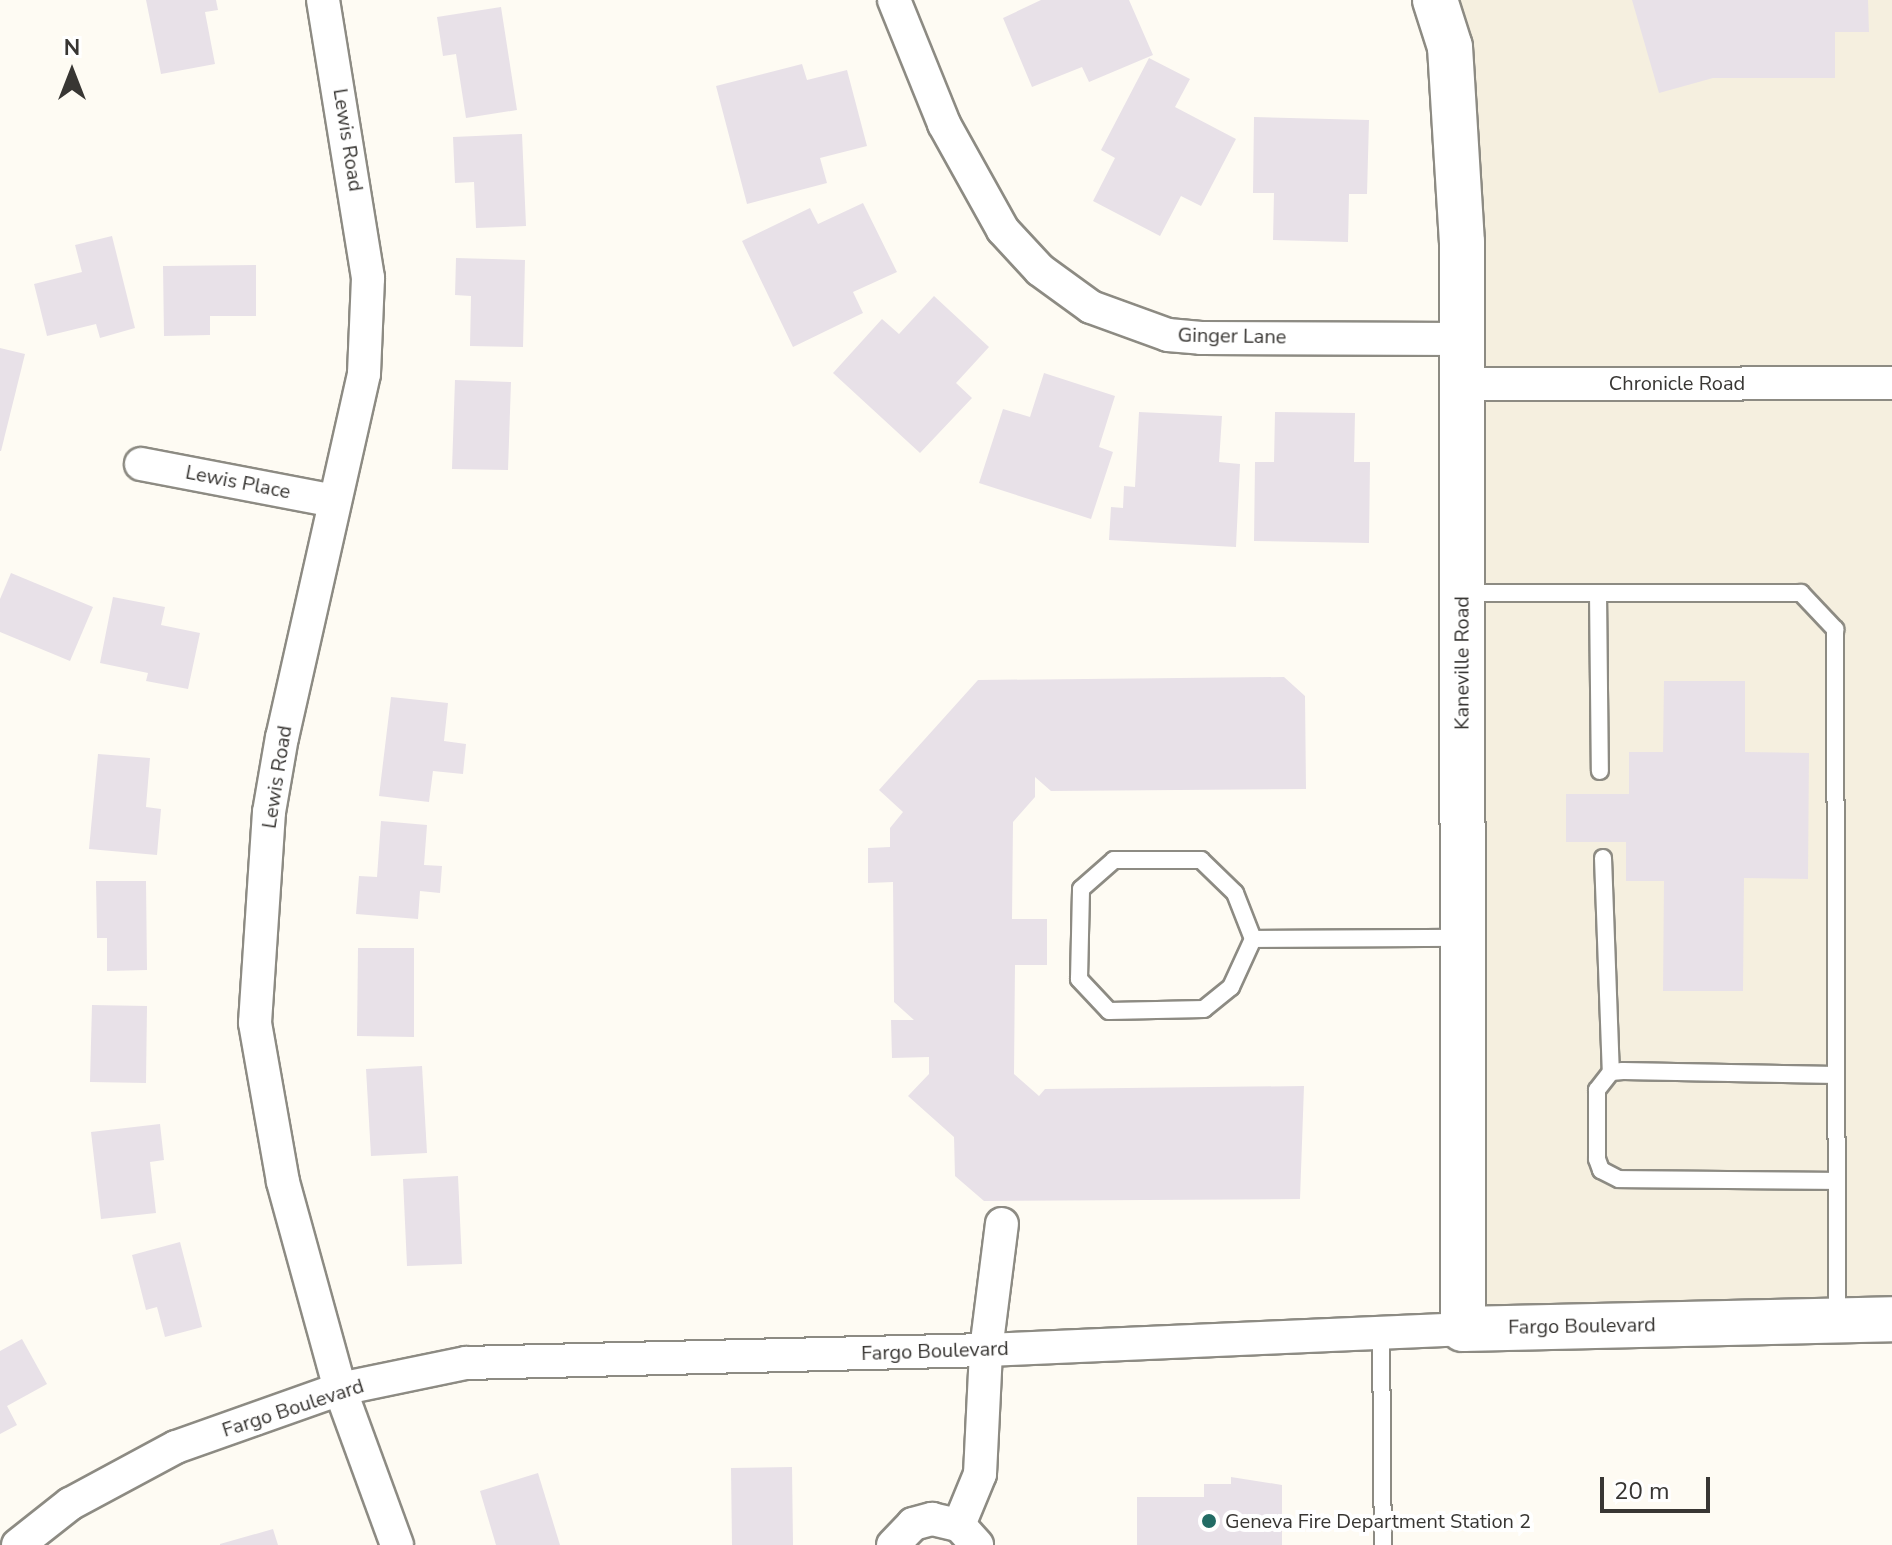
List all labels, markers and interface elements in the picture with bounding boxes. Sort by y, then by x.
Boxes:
north arrow [32,32,112,112]
text: N [64,33,80,63]
street label: Lewis Road [328,87,368,193]
street label: Ginger Lane [1177,323,1287,349]
street label: Chronicle Road [1609,371,1745,395]
street label: Lewis Place [184,460,292,504]
street label: Kaneville Road [1450,596,1474,730]
street label: Lewis Road [257,724,297,830]
street label: Fargo Boulevard [1508,1313,1656,1339]
street label: Fargo Boulevard [861,1336,1009,1366]
street label: Fargo Boulevard [219,1374,367,1442]
scale bar [1604,1461,1714,1511]
text: 20 m [1614,1475,1670,1507]
place label: Geneva Fire Department Station 2 [1225,1509,1531,1533]
marker: Geneva Fire Department Station 2 [1200,1512,1218,1530]

